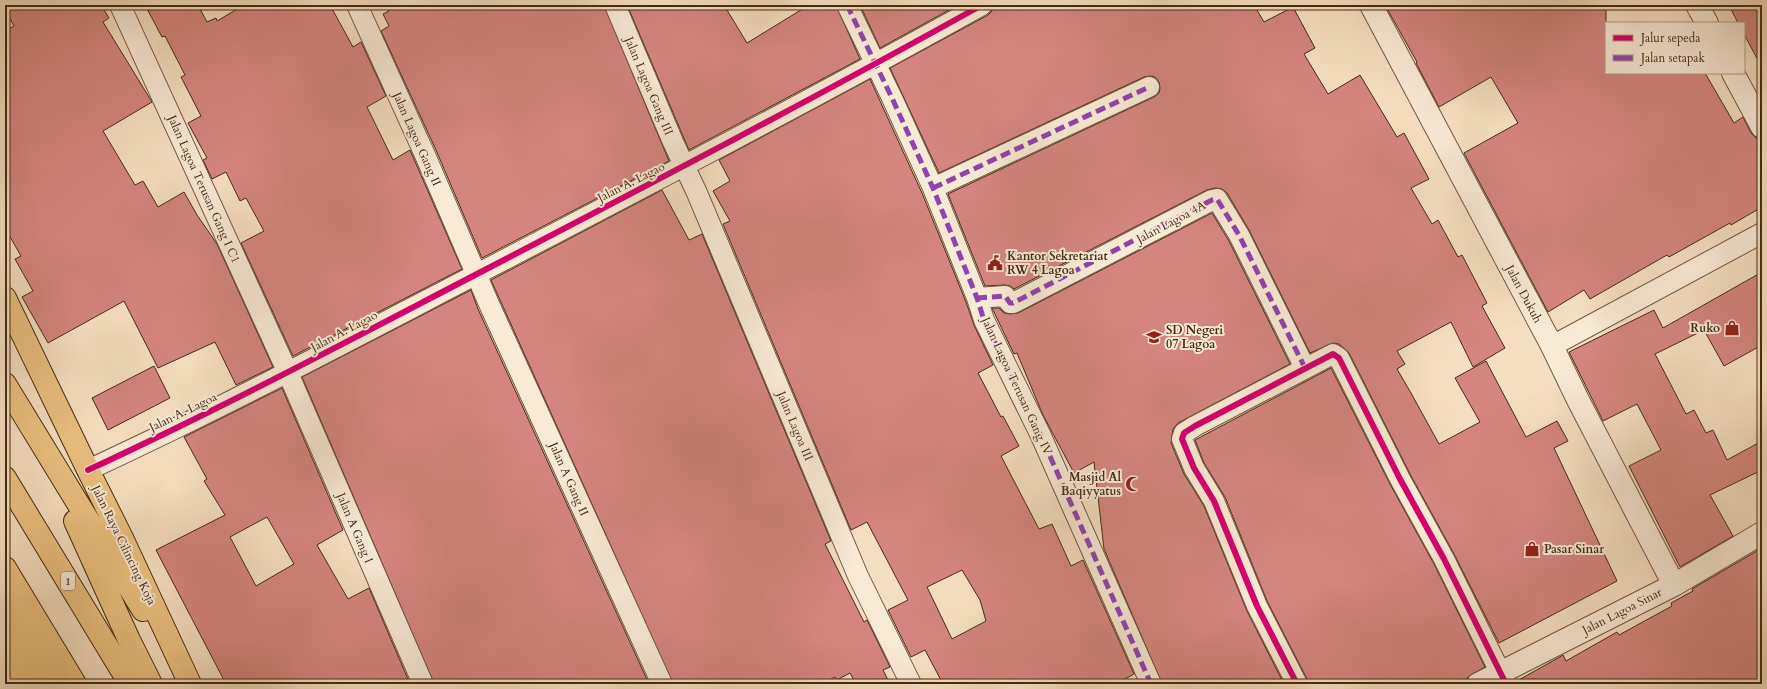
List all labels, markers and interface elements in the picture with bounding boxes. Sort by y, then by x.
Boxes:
legend [1605,22,1745,74]
text: Jalur sepeda [1639,30,1701,46]
street label: Jalan Lagoa Gang III [620,33,677,138]
text: Jalan setapak [1639,50,1706,66]
street label: Jalan Lagoa Gang II [388,88,445,189]
street label: Jalan Lagoa Terusan Gang I C1 [163,111,244,265]
street label: Jalan A. Lagao [593,158,668,207]
street label: Jalan Lagoa 4A [1132,197,1209,248]
place label: Kantor Sekretariat RW 4 Lagoa [1007,248,1108,278]
public building icon: Kantor Sekretariat RW 4 Lagoa [986,254,1004,272]
street label: Jalan Dukuh [1501,260,1546,326]
street label: Jalan A. Lagao [306,307,381,356]
street label: Jalan Lagoa Terusan Gang IV [977,313,1056,458]
shop icon: Ruko [1723,319,1741,337]
place label: Ruko [1690,320,1720,336]
place label: SD Negeri 07 Lagoa [1166,322,1223,352]
school or university icon: SD Negeri 07 Lagoa [1145,328,1163,346]
street label: Jalan Lagoa III [772,387,817,463]
street label: Jalan A. Lagoa [145,388,220,436]
street label: Jalan A Gang II [545,438,592,518]
place label: Masjid Al Baqiyyatus [1061,469,1121,499]
mosque icon: Masjid Al Baqiyyatus [1124,475,1142,493]
street label: Jalan Raya Cilincing Koja [87,481,160,608]
street label: Jalan A Gang I [332,489,377,566]
shop icon: Pasar Sinar [1523,540,1541,558]
place label: Pasar Sinar [1544,541,1604,557]
road number: 1 [61,572,75,590]
street label: Jalan Lagoa Sinar [1578,584,1665,639]

